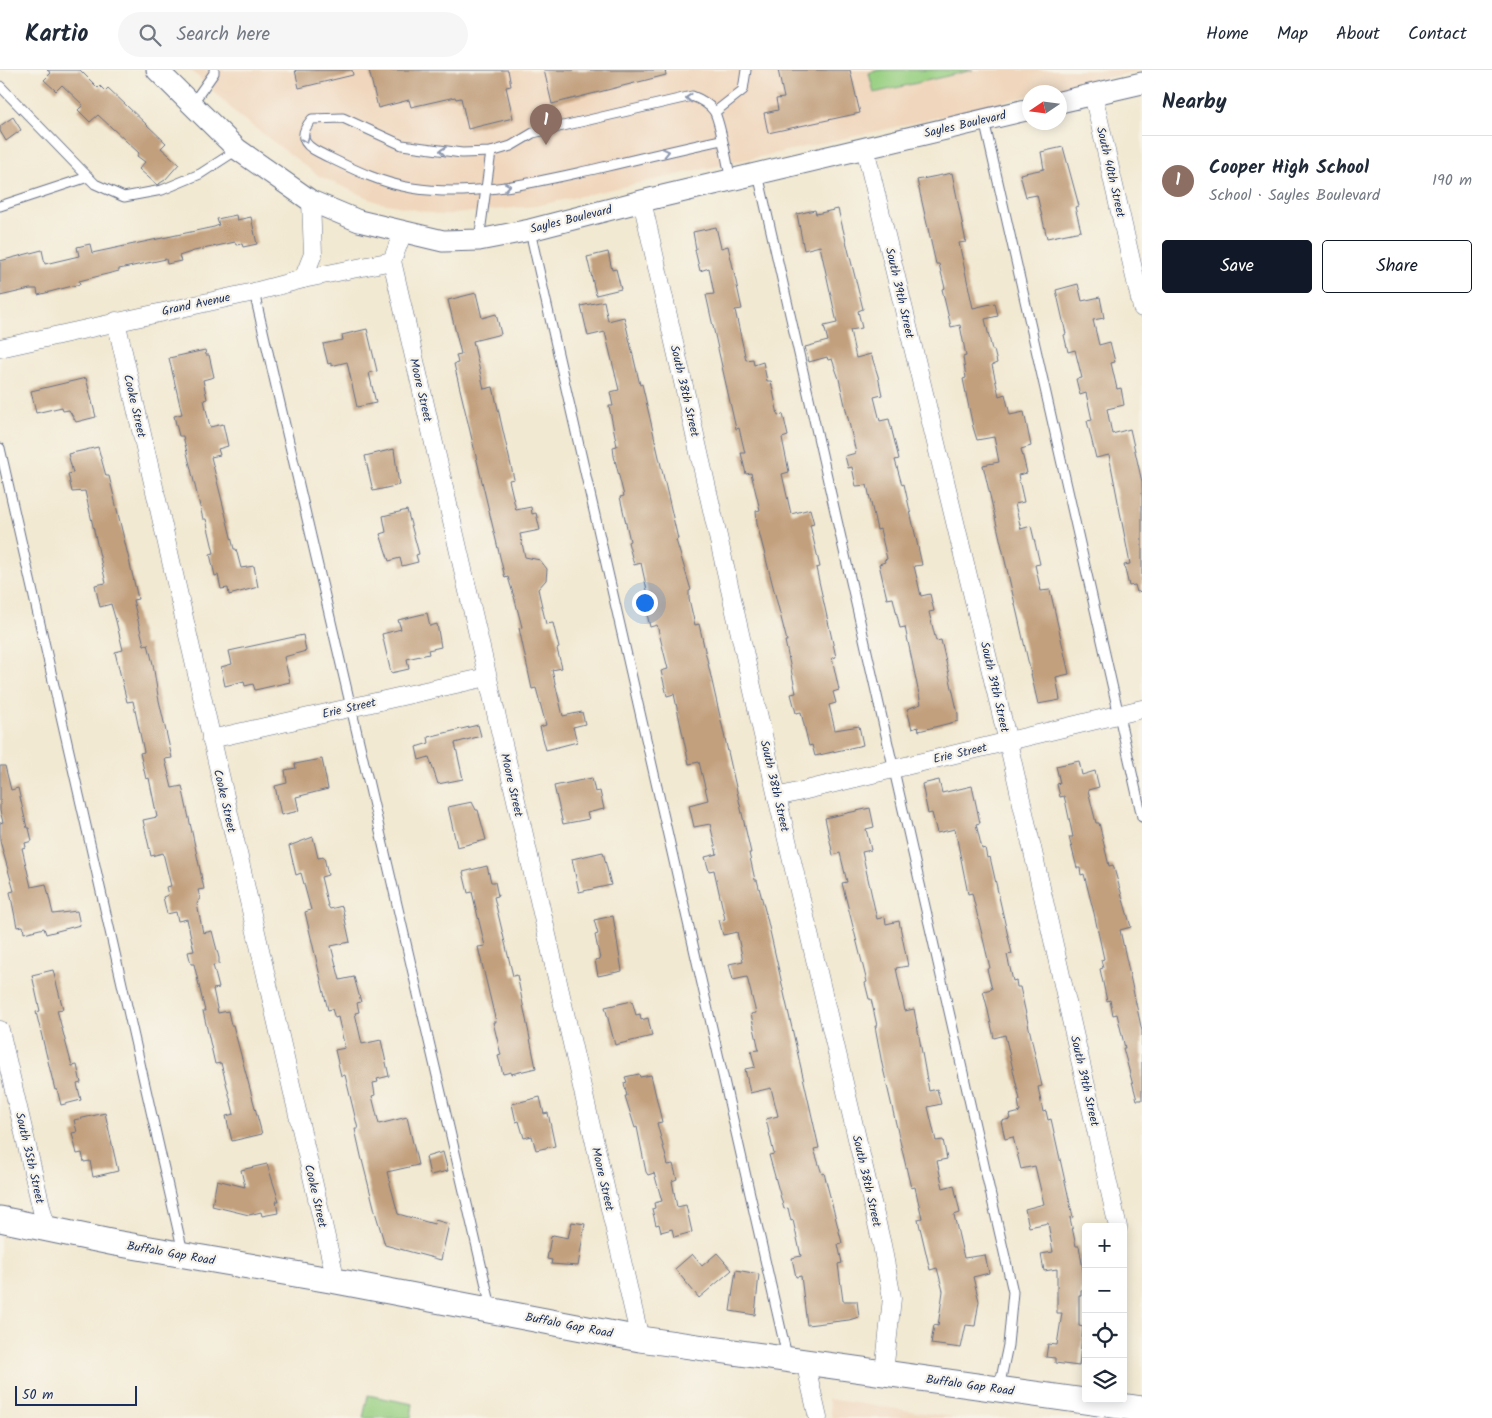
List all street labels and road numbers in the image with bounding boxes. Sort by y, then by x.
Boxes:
street label: Sayles Boulevard [922,106,1009,143]
street label: South 40th Street [1091,125,1130,220]
street label: Sayles Boulevard [528,200,615,239]
street label: South 39th Street [880,246,919,341]
street label: Grand Avenue [160,288,233,321]
street label: South 38th Street [665,343,704,439]
street label: Moore Street [404,356,437,424]
street label: Cooke Street [118,373,151,440]
street label: South 39th Street [975,640,1014,735]
street label: Erie Street [320,693,378,724]
street label: South 38th Street [755,738,794,834]
street label: Erie Street [931,738,989,769]
street label: Moore Street [495,751,528,819]
street label: Cooke Street [208,768,241,835]
street label: South 39th Street [1065,1034,1104,1129]
street label: South 35th Street [10,1111,49,1206]
street label: South 38th Street [847,1133,886,1229]
street label: Moore Street [586,1145,619,1213]
street label: Cooke Street [299,1163,332,1230]
street label: Buffalo Gap Road [126,1236,217,1271]
street label: Buffalo Gap Road [523,1308,615,1343]
street label: Buffalo Gap Road [925,1370,1016,1401]

